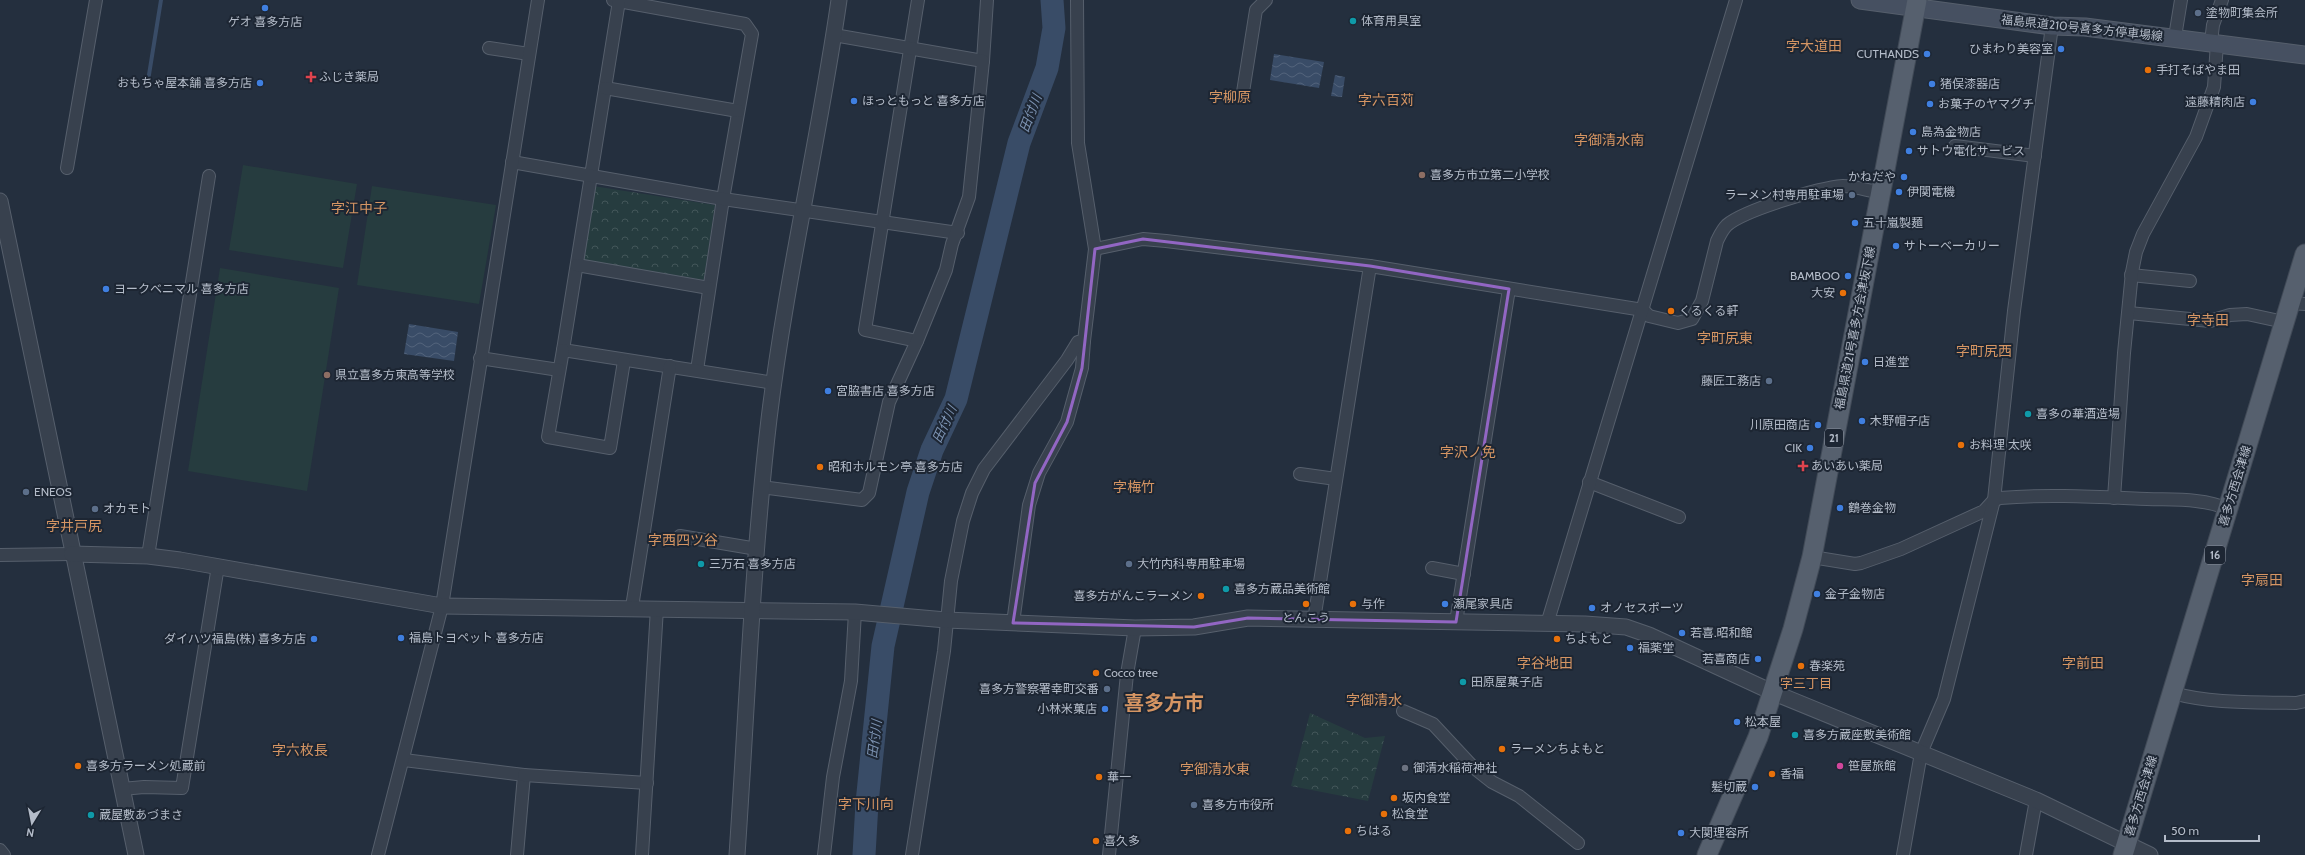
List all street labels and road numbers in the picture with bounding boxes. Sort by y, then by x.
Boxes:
street label: 福島県道210号喜多方停車場線 [2000,12,2164,43]
street label: 福島県道21号喜多方会津坂下線 [1831,245,1878,411]
road number: 21 [1825,429,1843,447]
street label: 喜多方西会津線 [2215,443,2254,528]
road number: 16 [2205,546,2225,564]
street label: 喜多方西会津線 [2121,753,2160,838]

